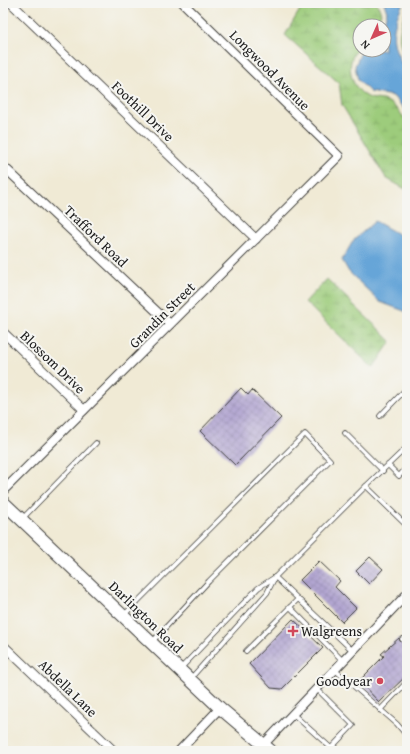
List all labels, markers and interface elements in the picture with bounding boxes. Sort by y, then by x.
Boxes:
north arrow [352,18,392,58]
street label: Longwood Avenue [225,25,315,115]
text: N [356,36,373,53]
street label: Foothill Drive [107,76,179,146]
street label: Trafford Road [60,200,133,272]
street label: Grandin Street [124,277,200,353]
street label: Blossom Drive [16,326,90,398]
street label: Darlington Road [105,576,188,658]
place label: Walgreens [301,621,362,641]
marker: Walgreens [288,626,298,636]
street label: Abdella Lane [34,655,102,722]
place label: Goodyear [316,671,372,691]
marker: Goodyear [375,676,385,686]

